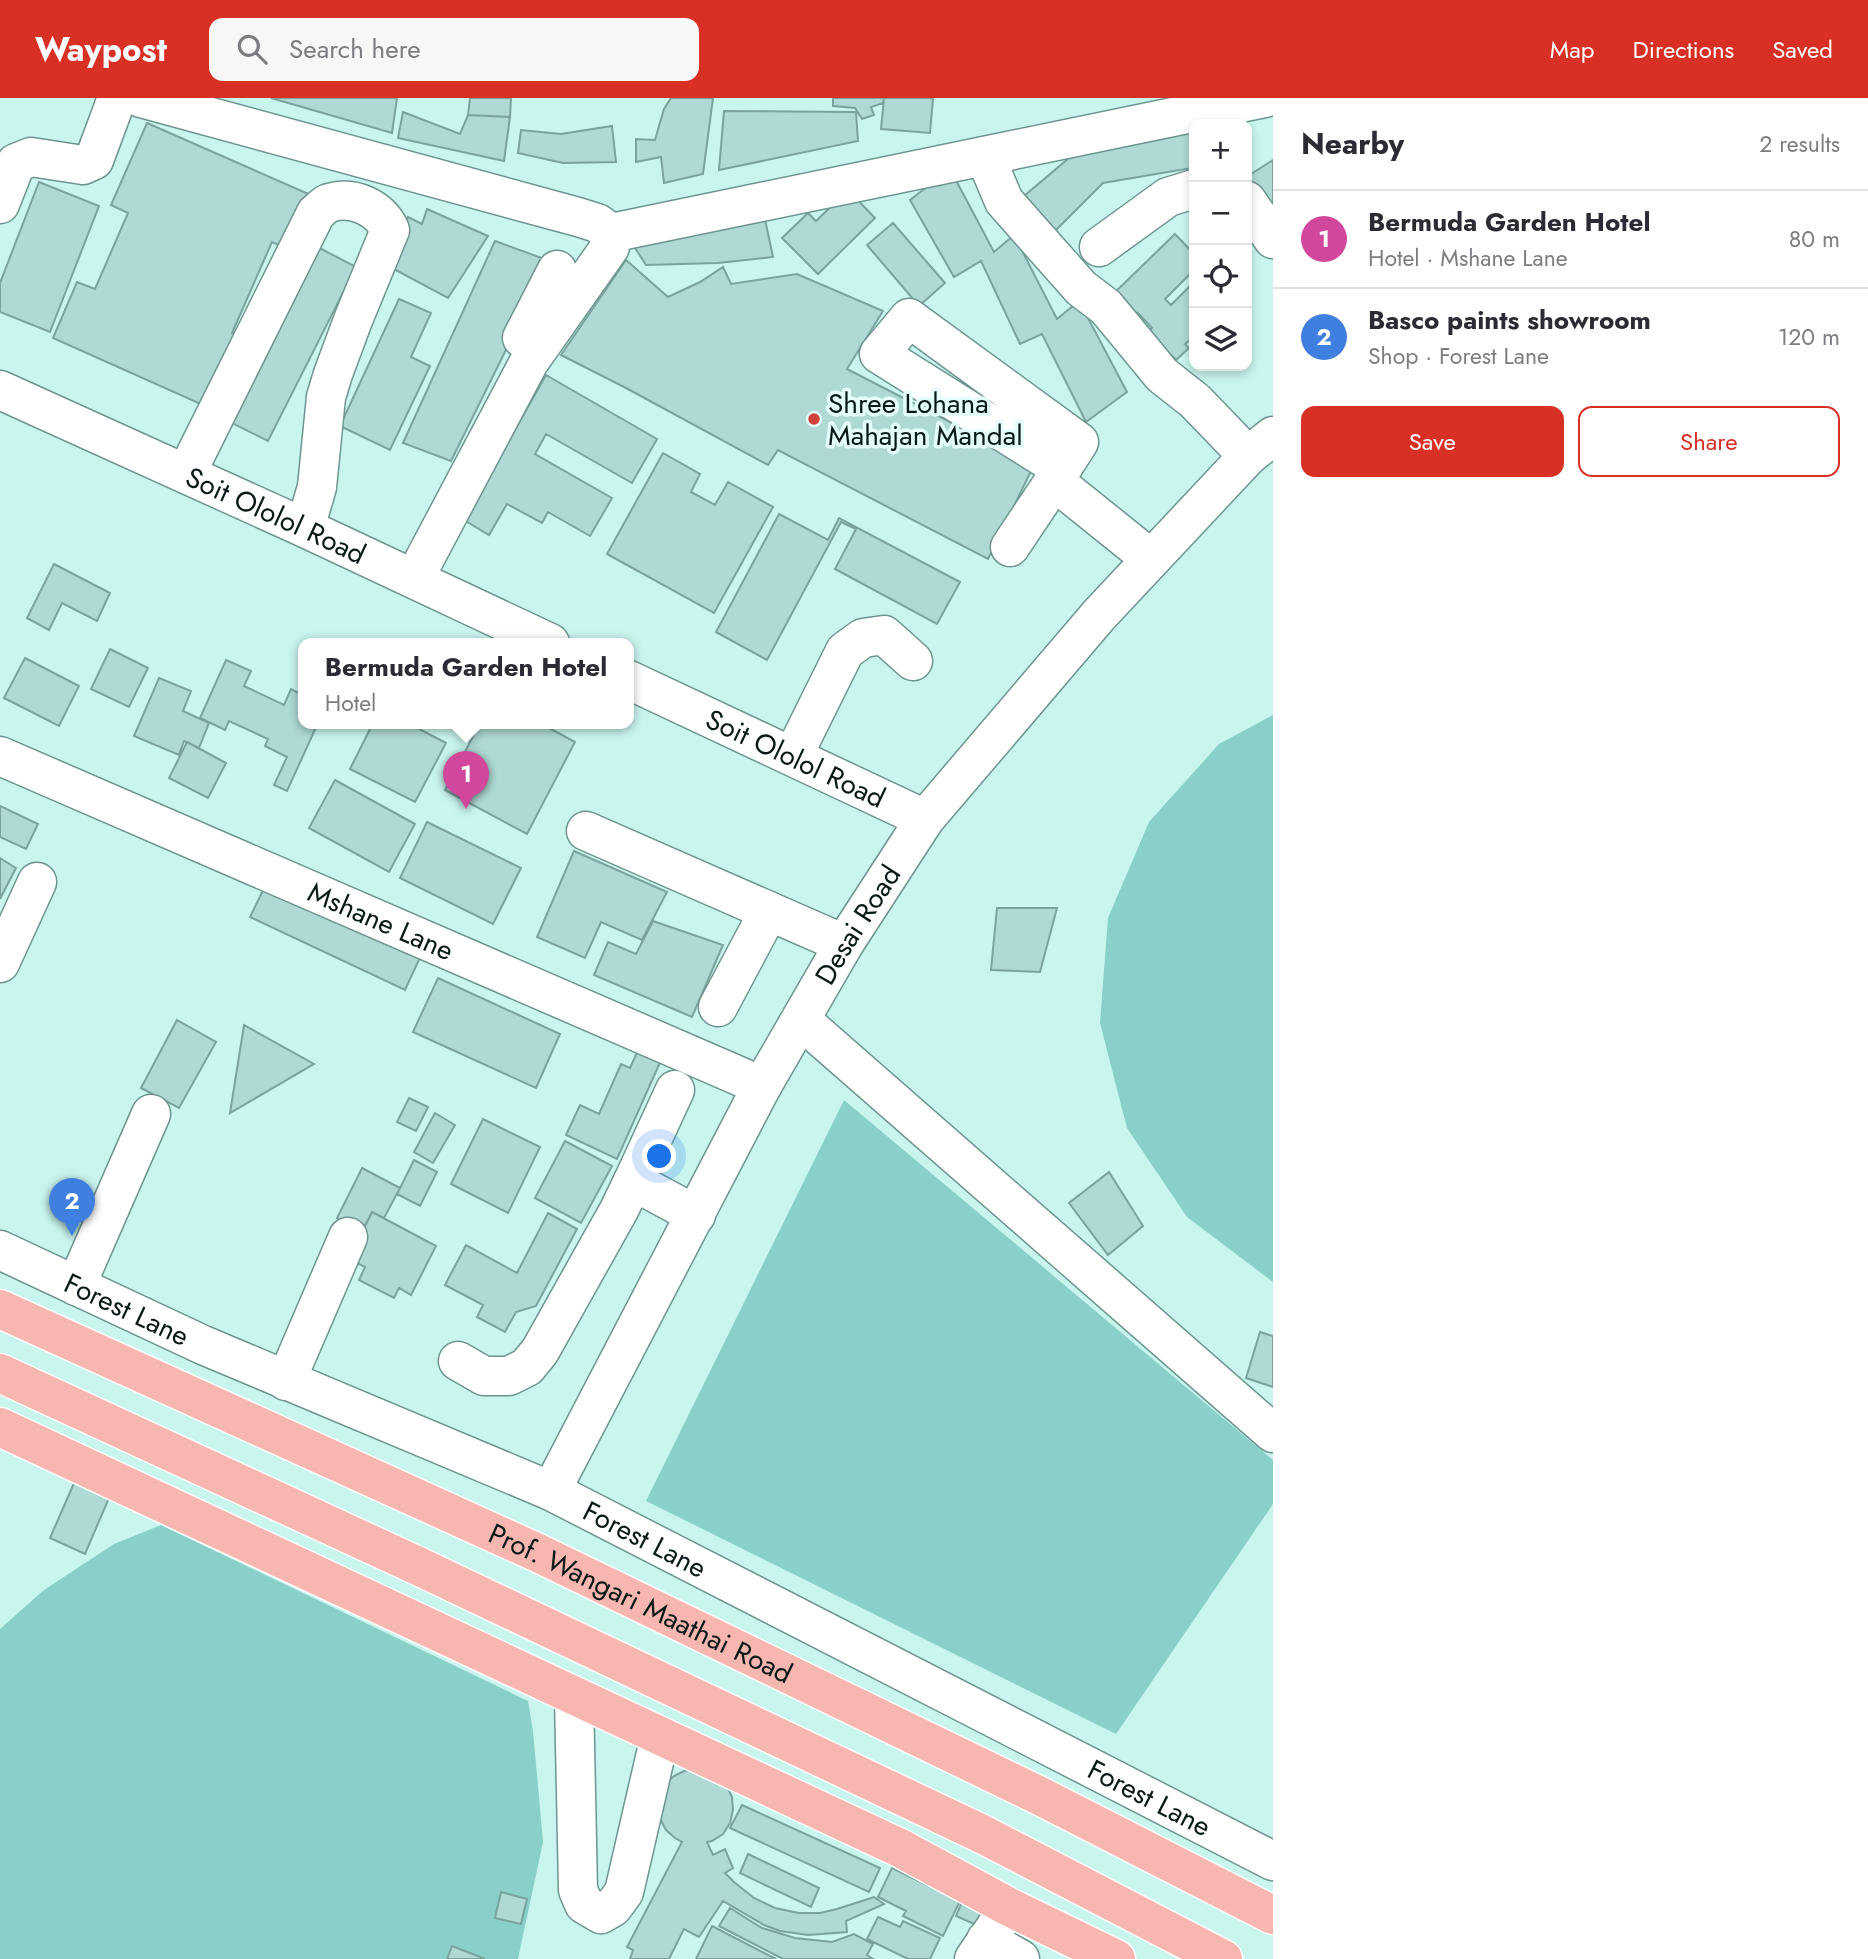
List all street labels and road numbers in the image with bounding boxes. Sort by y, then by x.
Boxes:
street label: Soit Ololol Road [179,456,373,574]
street label: Soit Ololol Road [699,698,892,818]
street label: Desai Road [804,857,910,992]
street label: Mshane Lane [302,871,460,971]
street label: Forest Lane [58,1262,196,1356]
street label: Forest Lane [576,1490,714,1588]
street label: Prof. Wangari Maathai Road [482,1513,799,1694]
street label: Forest Lane [1081,1749,1218,1846]

